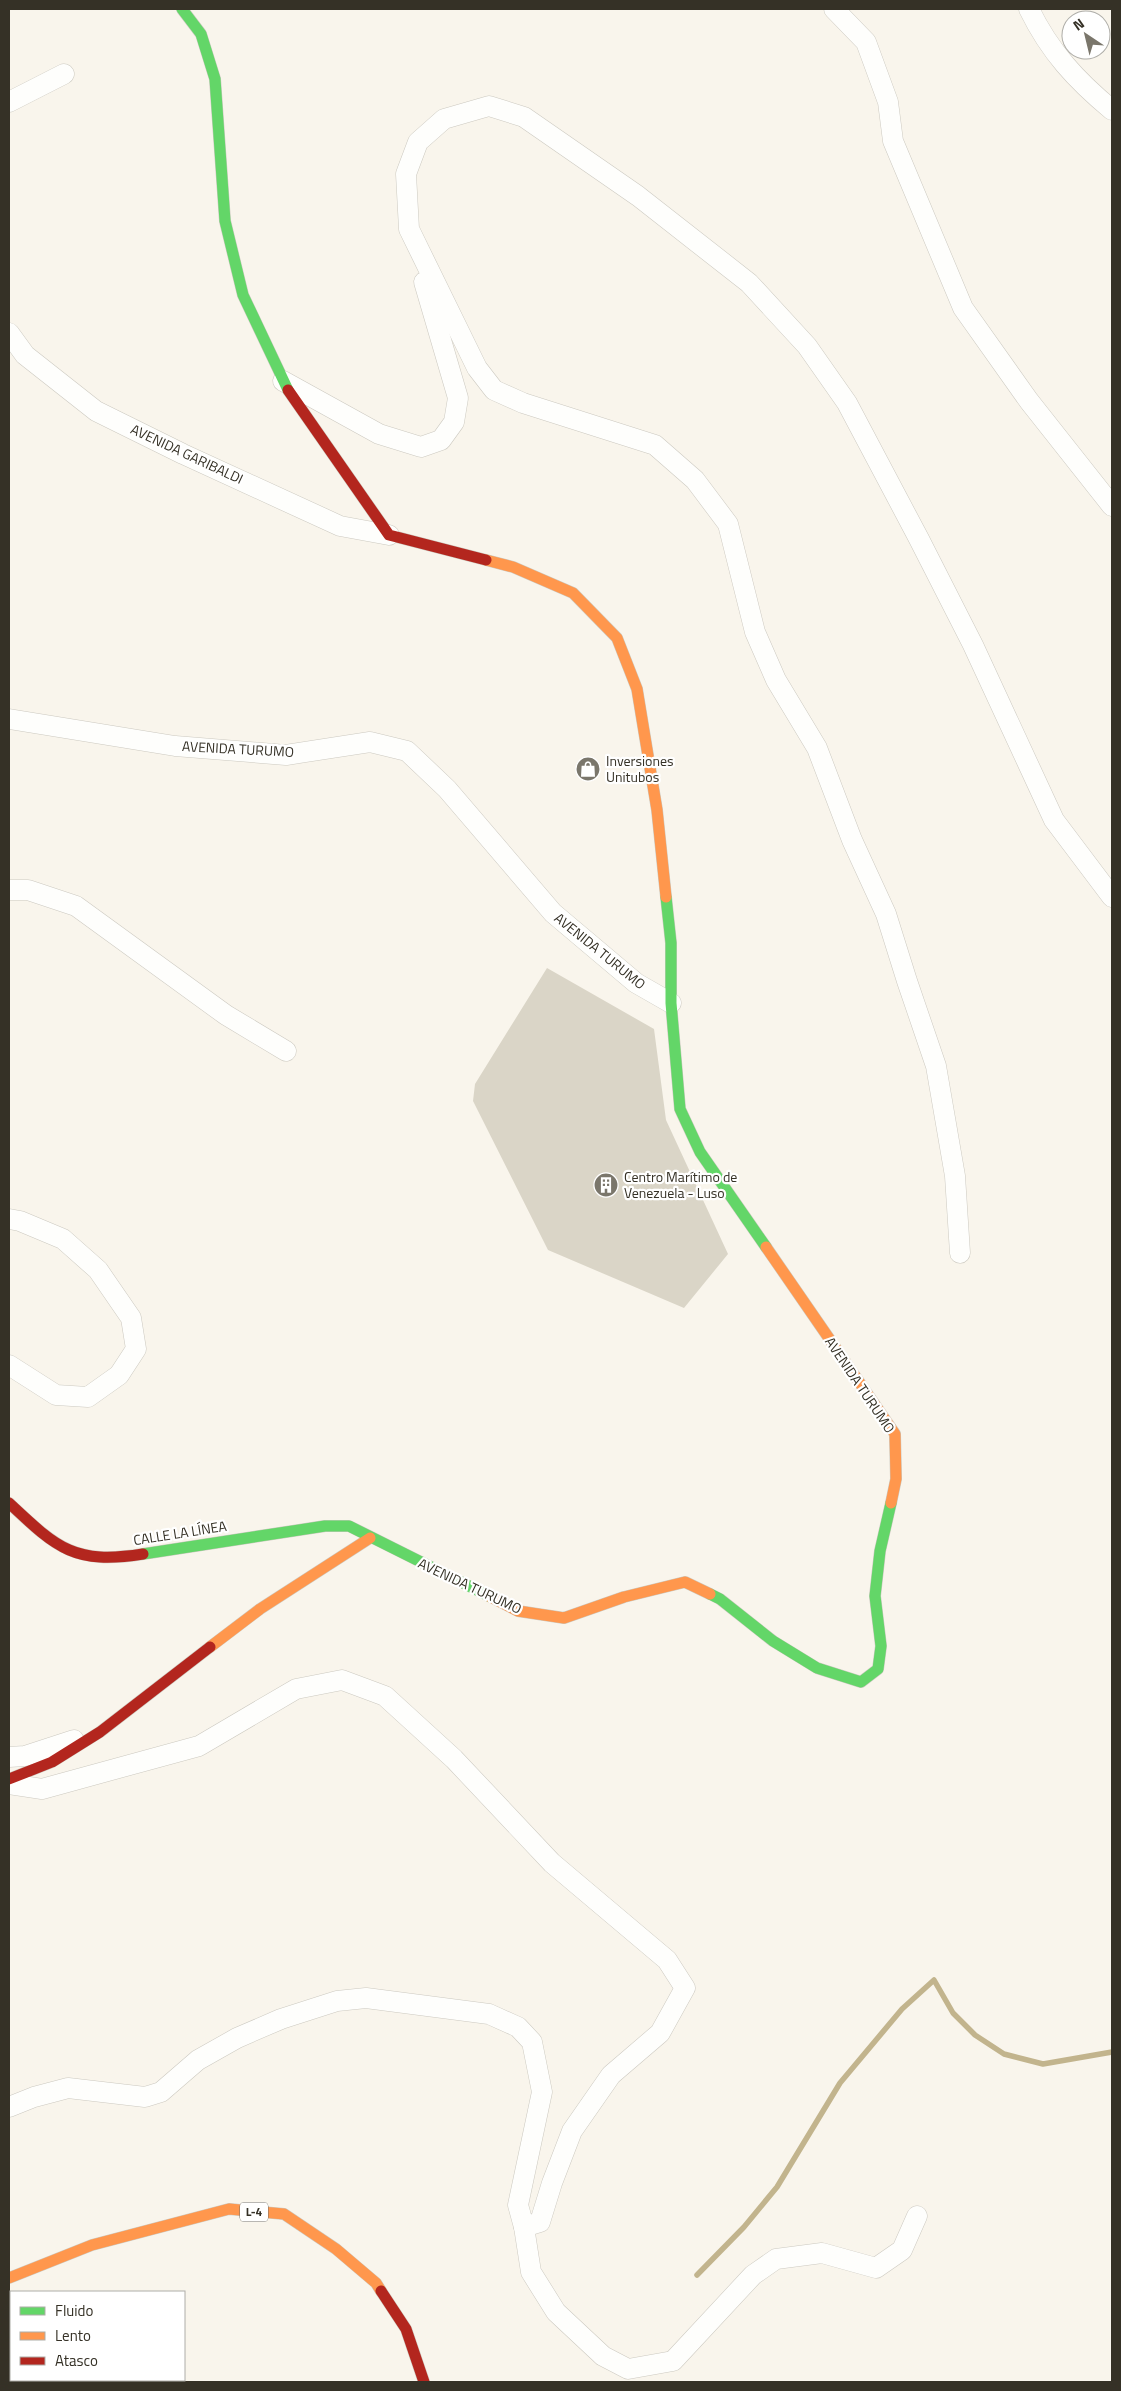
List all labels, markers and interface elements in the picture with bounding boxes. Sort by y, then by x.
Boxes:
north arrow [1061,10,1111,60]
text: N [1068,13,1088,35]
street label: AVENIDA GARIBALDI [127,418,247,489]
street label: AVENIDA TURUMO [182,735,295,762]
place label: Inversiones Unitubos [606,750,673,787]
shop icon: Inversiones Unitubos [575,756,601,782]
street label: AVENIDA TURUMO [550,907,650,994]
place label: Centro Marítimo de Venezuela - Luso [624,1166,737,1203]
building icon: Centro Marítimo de Venezuela - Luso [593,1172,619,1198]
street label: AVENIDA TURUMO [820,1332,900,1437]
street label: CALLE LA LÍNEA [132,1515,229,1550]
street label: AVENIDA TURUMO [415,1552,525,1619]
road number: L-4 [240,2202,268,2222]
legend [10,2291,185,2381]
text: Fluido [55,2299,94,2322]
text: Lento [55,2324,91,2347]
text: Atasco [55,2349,98,2372]

